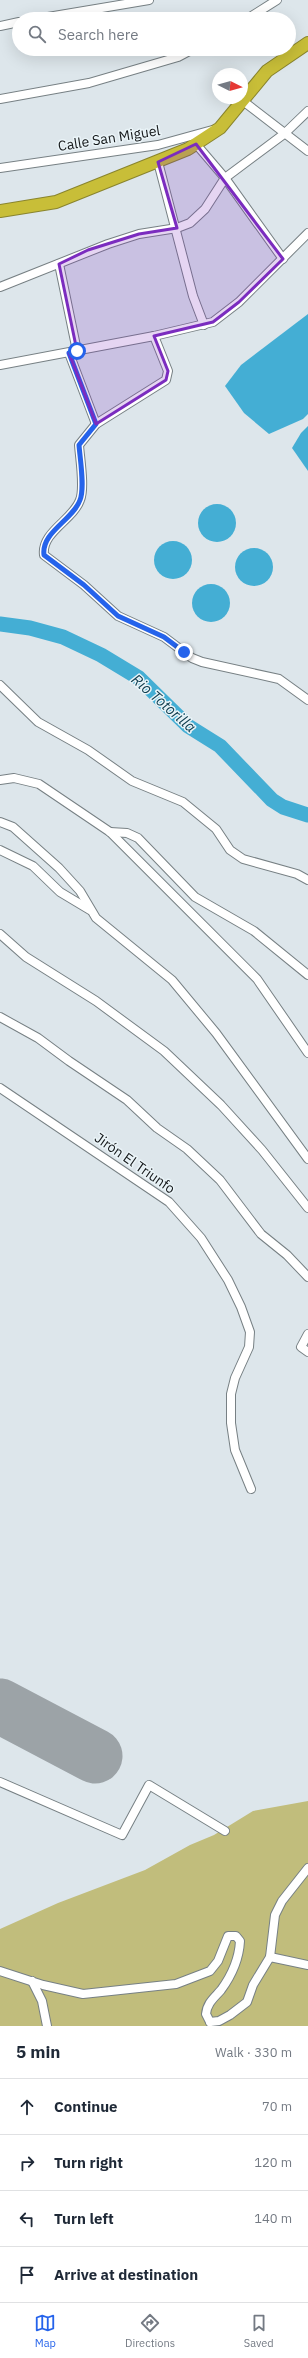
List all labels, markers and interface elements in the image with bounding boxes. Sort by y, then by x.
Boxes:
search box [12,12,296,56]
icon: search [26,23,48,45]
text: Search here [58,25,138,44]
north arrow [212,68,248,104]
street label: Calle San Miguel [57,121,162,155]
route start [68,342,86,360]
route end [175,643,193,661]
water label: Rio Totorilla [128,670,200,736]
street label: Jirón El Triunfo [91,1129,179,1198]
text: 5 min [16,2041,60,2063]
text: Walk · 330 m [215,2044,292,2061]
icon: ahead [16,2096,38,2118]
text: Continue [54,2097,118,2116]
text: 70 m [262,2098,292,2115]
icon: right [16,2152,38,2174]
text: Turn right [54,2153,123,2172]
text: 120 m [254,2154,292,2171]
icon: left [16,2208,38,2230]
text: Turn left [54,2209,114,2228]
text: 140 m [254,2210,292,2227]
icon: arrive [16,2264,38,2286]
text: Arrive at destination [54,2265,198,2284]
tab: Map [34,2312,56,2350]
tab: Directions [125,2312,175,2350]
tab: Saved [244,2312,274,2350]

